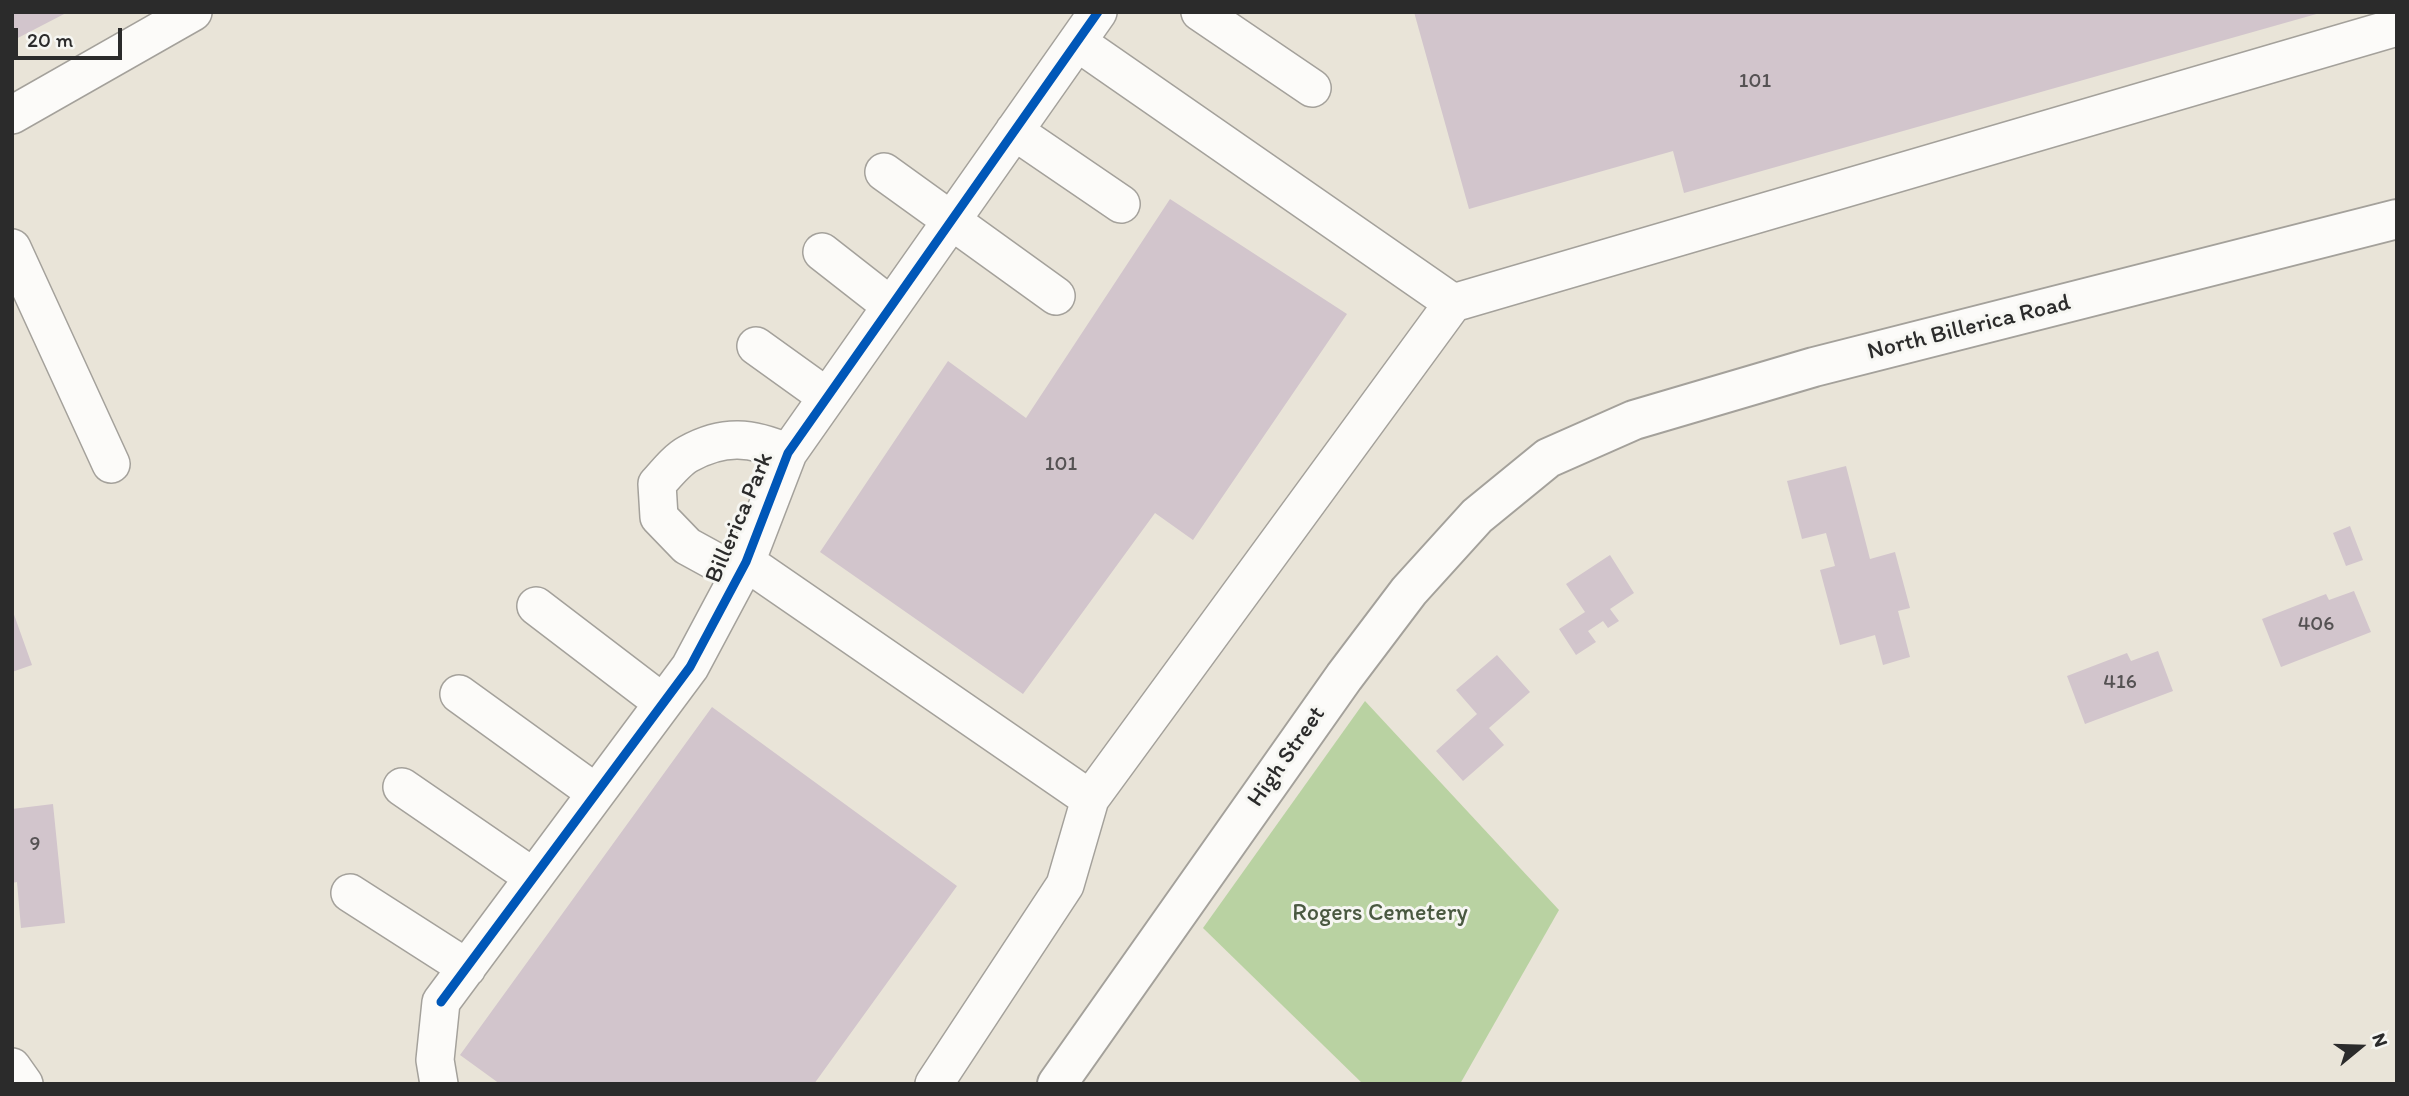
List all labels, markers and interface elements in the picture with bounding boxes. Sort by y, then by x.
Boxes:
scale bar [18,14,126,58]
text: 20 m [27,27,73,52]
house number: 101 [1739,69,1771,95]
street label: North Billerica Road [1864,289,2074,367]
street label: Billerica Park [700,449,780,587]
house number: 101 [1045,452,1077,478]
house number: 406 [2298,612,2334,638]
house number: 416 [2103,670,2137,696]
street label: High Street [1242,701,1332,813]
house number: 9 [30,832,40,858]
park label: Rogers Cemetery [1292,900,1468,928]
north arrow [2325,1012,2395,1082]
text: N [2367,1030,2393,1050]

